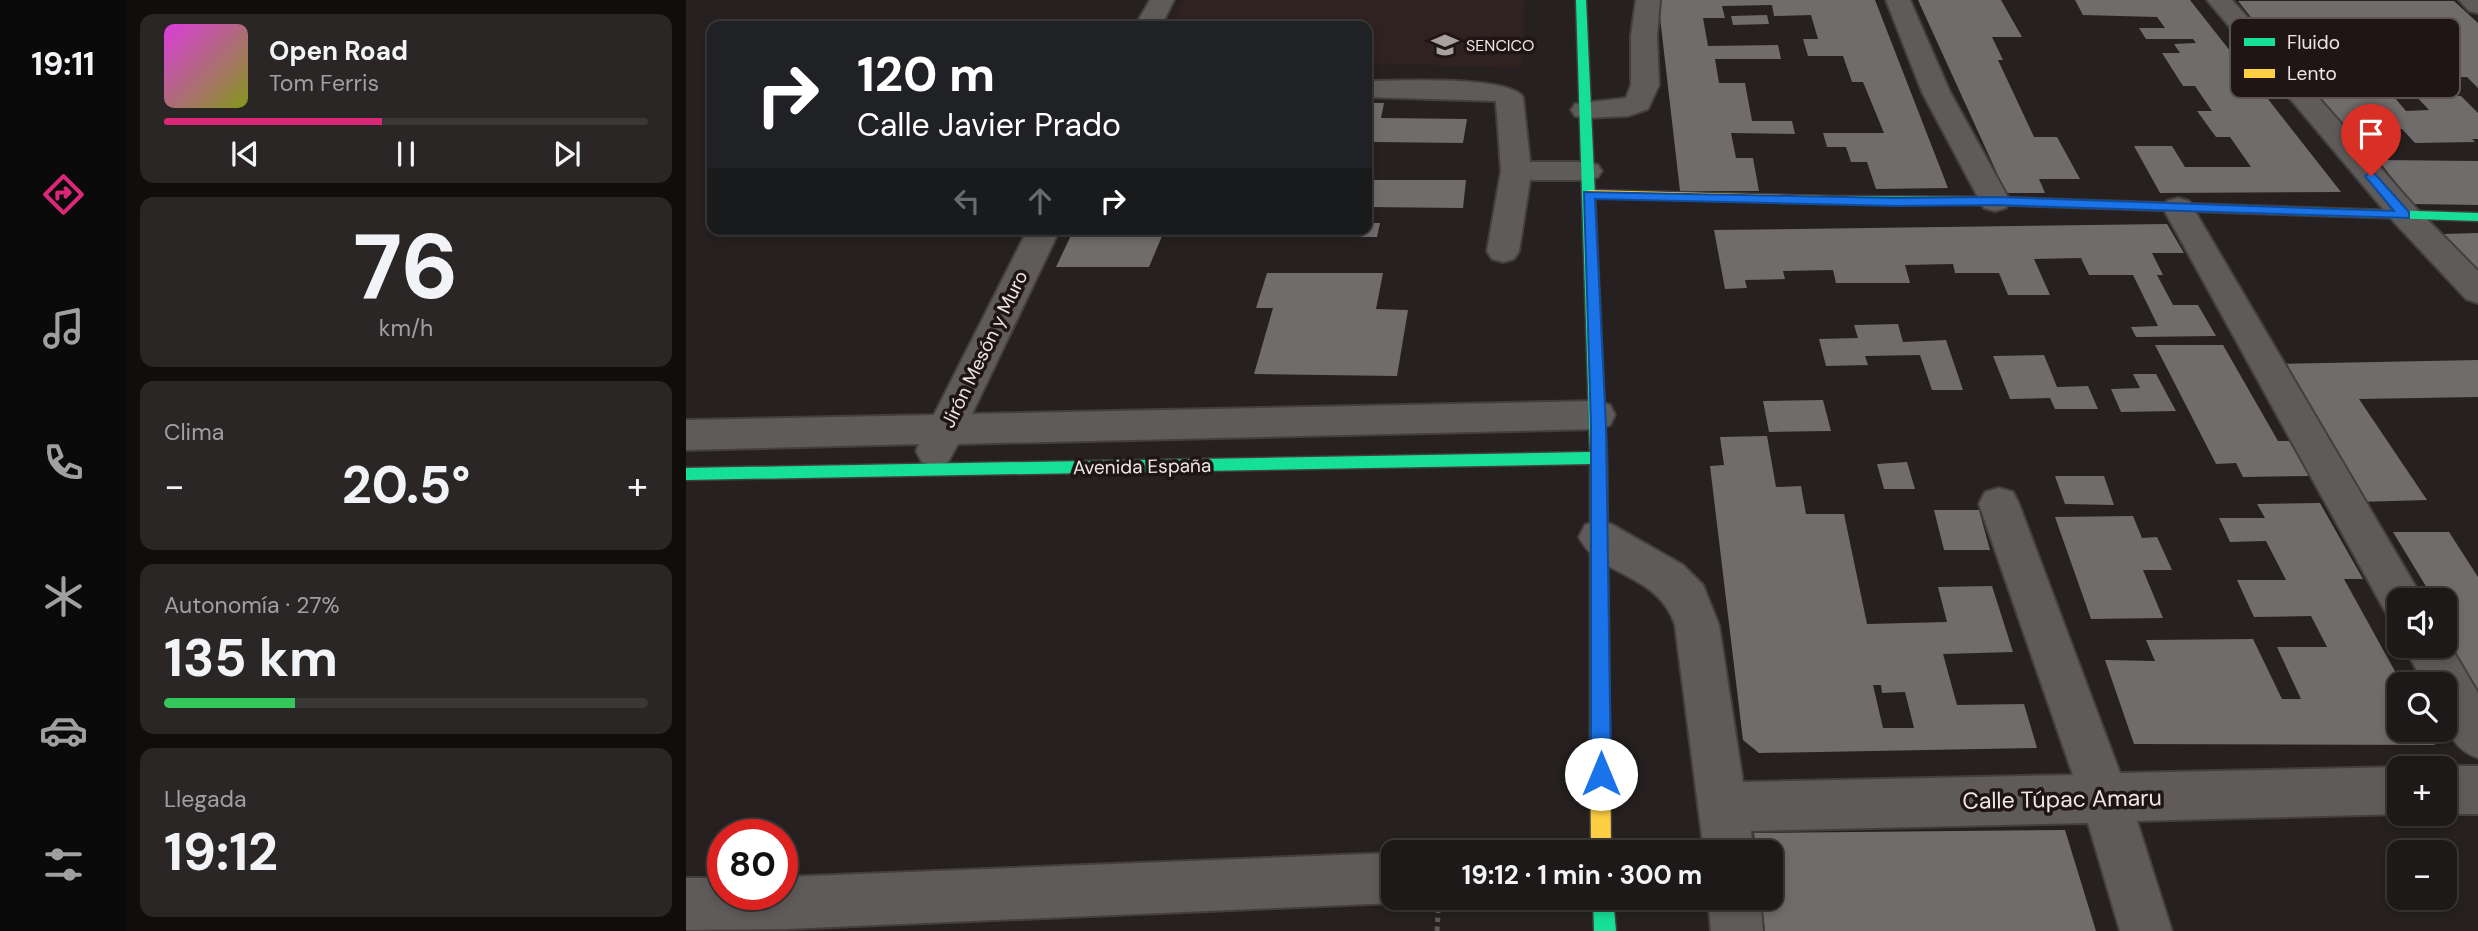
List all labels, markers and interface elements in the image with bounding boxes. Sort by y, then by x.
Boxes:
legend [2230,18,2460,98]
school or university icon: SENCICO [1430,30,1460,60]
text: Fluido [2287,30,2340,55]
text: Open Road [269,34,408,68]
place label: SENCICO [1466,35,1534,56]
text: 120 m [857,42,995,106]
text: 19:11 [31,43,95,85]
icon: right [742,49,833,140]
text: Lento [2287,61,2337,86]
text: Tom Ferris [269,68,379,98]
text: Calle Javier Prado [857,104,1121,146]
pin [2341,104,2401,176]
icon: arrive [2352,115,2390,153]
icon: previous [226,135,264,173]
icon: pause [387,135,425,173]
icon: next [548,135,586,173]
icon: directions [39,170,88,219]
icon: left [948,182,986,220]
icon: ahead [1021,182,1059,220]
icon: right [1094,182,1132,220]
text: 76 [353,208,459,326]
street label: Jirón Mesón y Muro [936,266,1033,432]
icon: music [39,304,88,353]
text: km/h [379,313,433,343]
text: Clima [164,417,224,447]
icon: phone [39,438,88,487]
text: 20.5° [342,451,470,519]
street label: Avenida España [1073,453,1211,480]
text: − [164,461,185,511]
text: + [627,461,648,511]
icon: climate [39,572,88,621]
map controls [2387,588,2457,910]
button: sound [2387,588,2457,658]
text: Autonomía · 27% [164,590,340,620]
text: 135 km [164,624,338,692]
button: search [2387,672,2457,742]
icon: car [39,706,88,755]
position arrow [1564,737,1638,811]
button: + [2387,756,2457,826]
street label: Calle Túpac Amaru [1962,782,2162,816]
text: Llegada [164,784,247,814]
text: 19:12 [164,818,278,886]
speed limit sign: 80 [707,819,798,910]
icon: filters [39,840,88,889]
button: − [2387,840,2457,910]
text: 19:12 · 1 min · 300 m [1462,858,1702,892]

